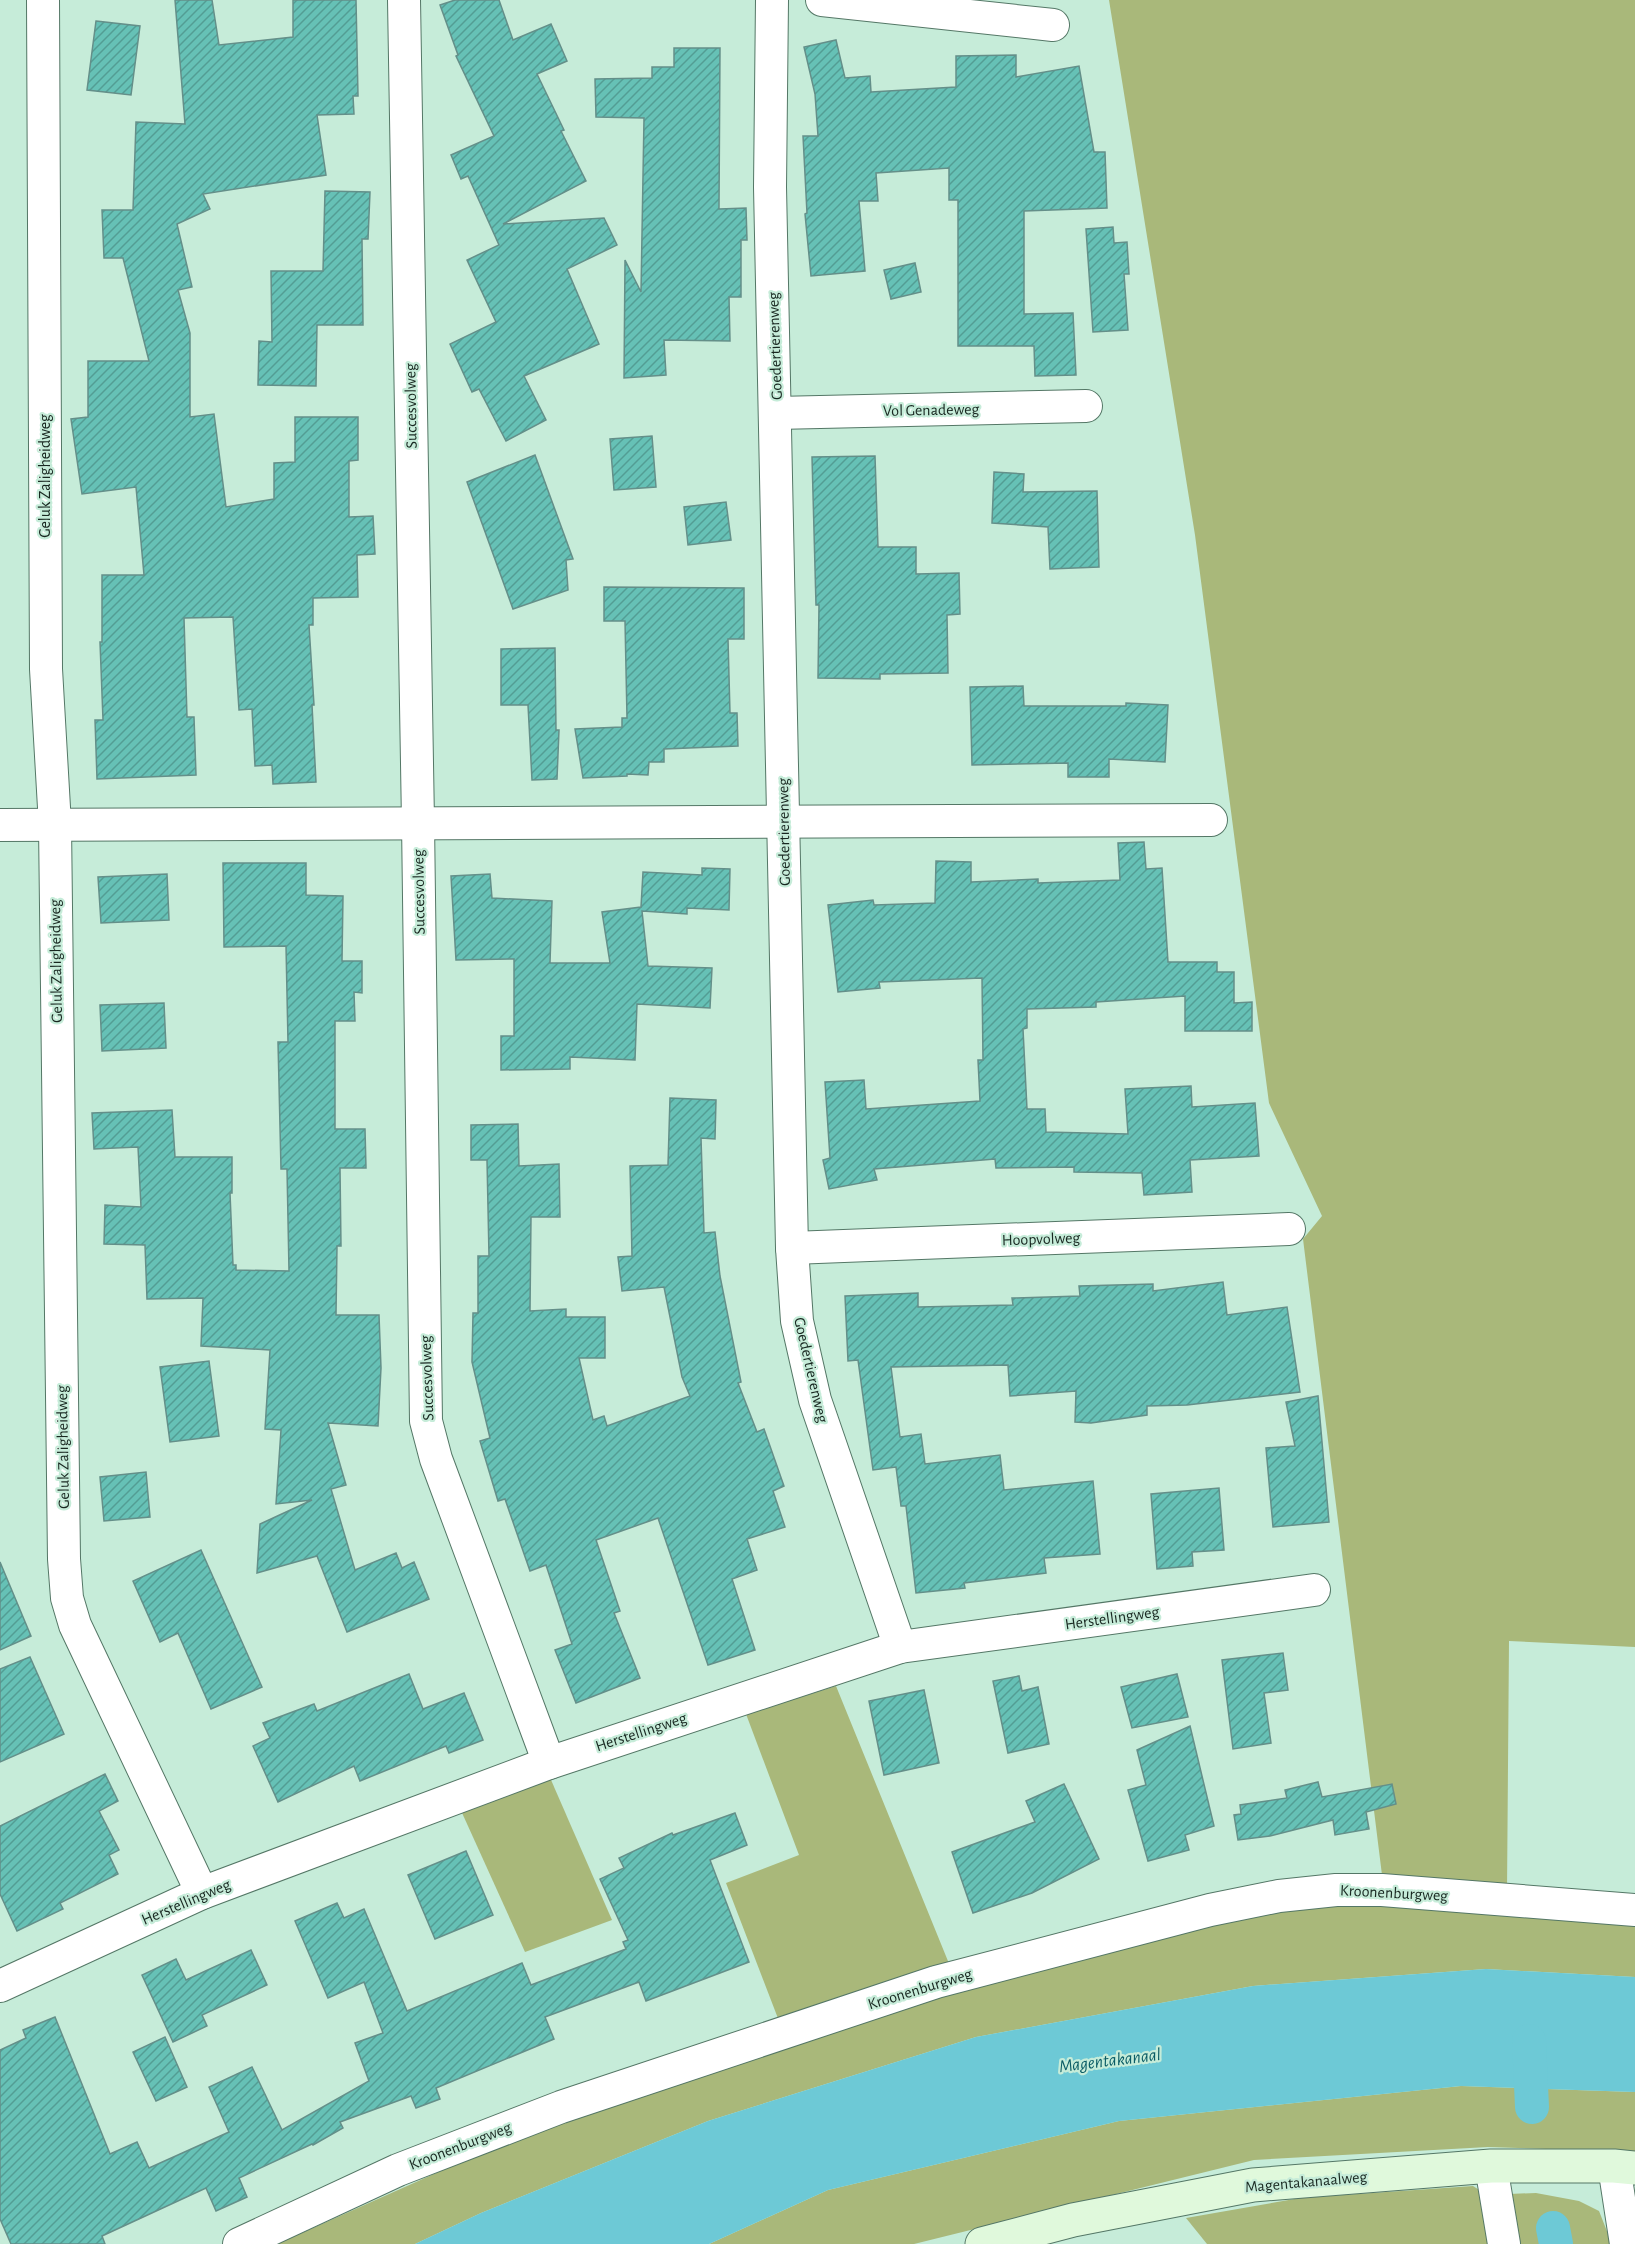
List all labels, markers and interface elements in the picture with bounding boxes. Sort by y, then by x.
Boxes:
street label: Goedertierenweg [765,292,785,400]
street label: Succesvolweg [402,363,420,449]
street label: Vol Genadeweg [883,401,979,419]
street label: Geluk Zaligheidweg [37,414,53,538]
street label: Goedertierenweg [775,778,793,886]
street label: Succesvolweg [410,849,428,935]
street label: Geluk Zaligheidweg [47,899,65,1023]
street label: Hoopvolweg [1002,1230,1081,1248]
street label: Goedertierenweg [791,1316,831,1424]
street label: Succesvolweg [418,1335,436,1421]
street label: Geluk Zaligheidweg [54,1385,72,1509]
street label: Herstellingweg [1064,1603,1160,1633]
street label: Herstellingweg [593,1710,689,1754]
street label: Herstellingweg [139,1876,233,1928]
street label: Kroonenburgweg [1340,1882,1449,1904]
street label: Kroonenburgweg [866,1966,974,2012]
water label: Magentakanaal [1058,2046,1162,2076]
street label: Kroonenburgweg [407,2119,513,2173]
street label: Magentakanaalweg [1244,2169,1368,2195]

